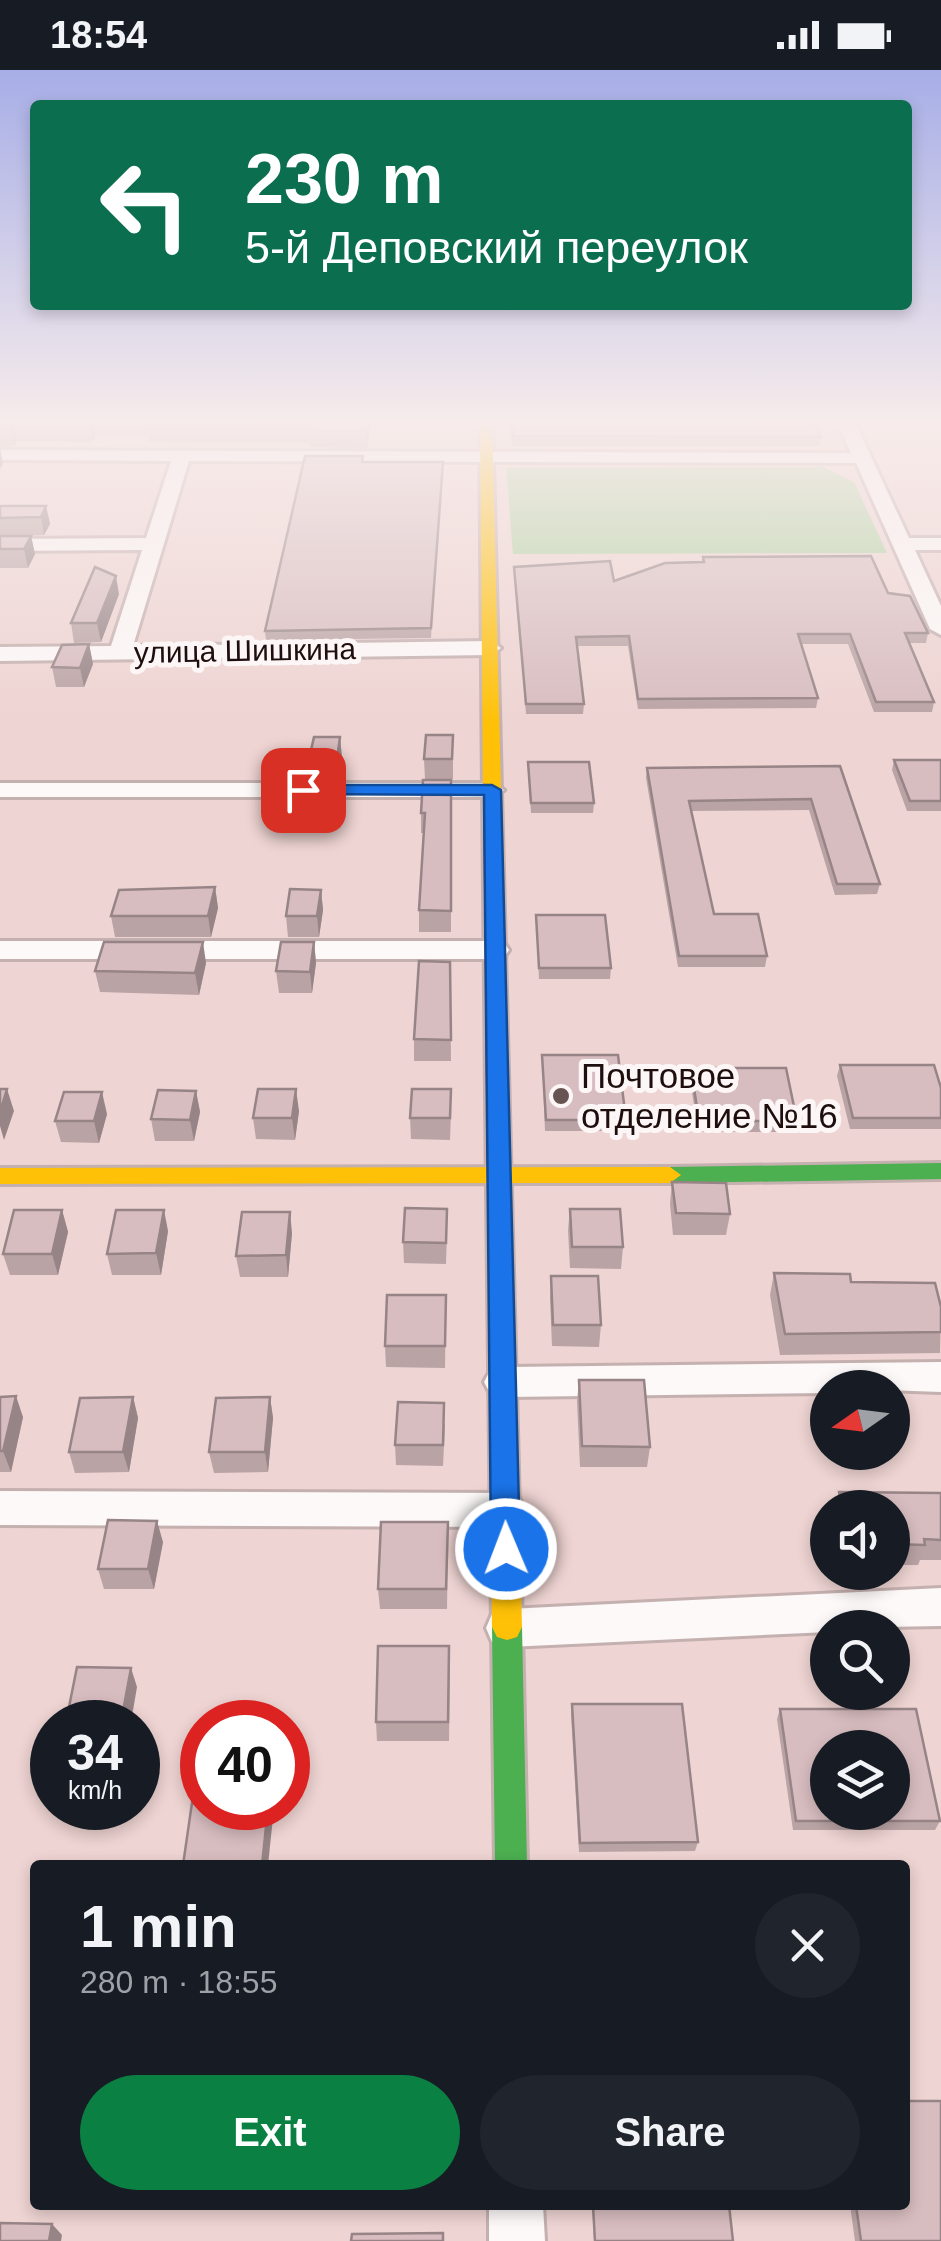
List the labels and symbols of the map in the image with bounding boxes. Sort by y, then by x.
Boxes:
street label: улица Шишкина [134,632,357,669]
pin [261,748,346,833]
place label: Почтовое отделение №16 [581,1056,838,1135]
marker: Почтовое отделение №16 [550,1085,572,1107]
north arrow [810,1370,910,1470]
position arrow [454,1497,558,1601]
speed limit sign: 40 [180,1700,310,1830]

